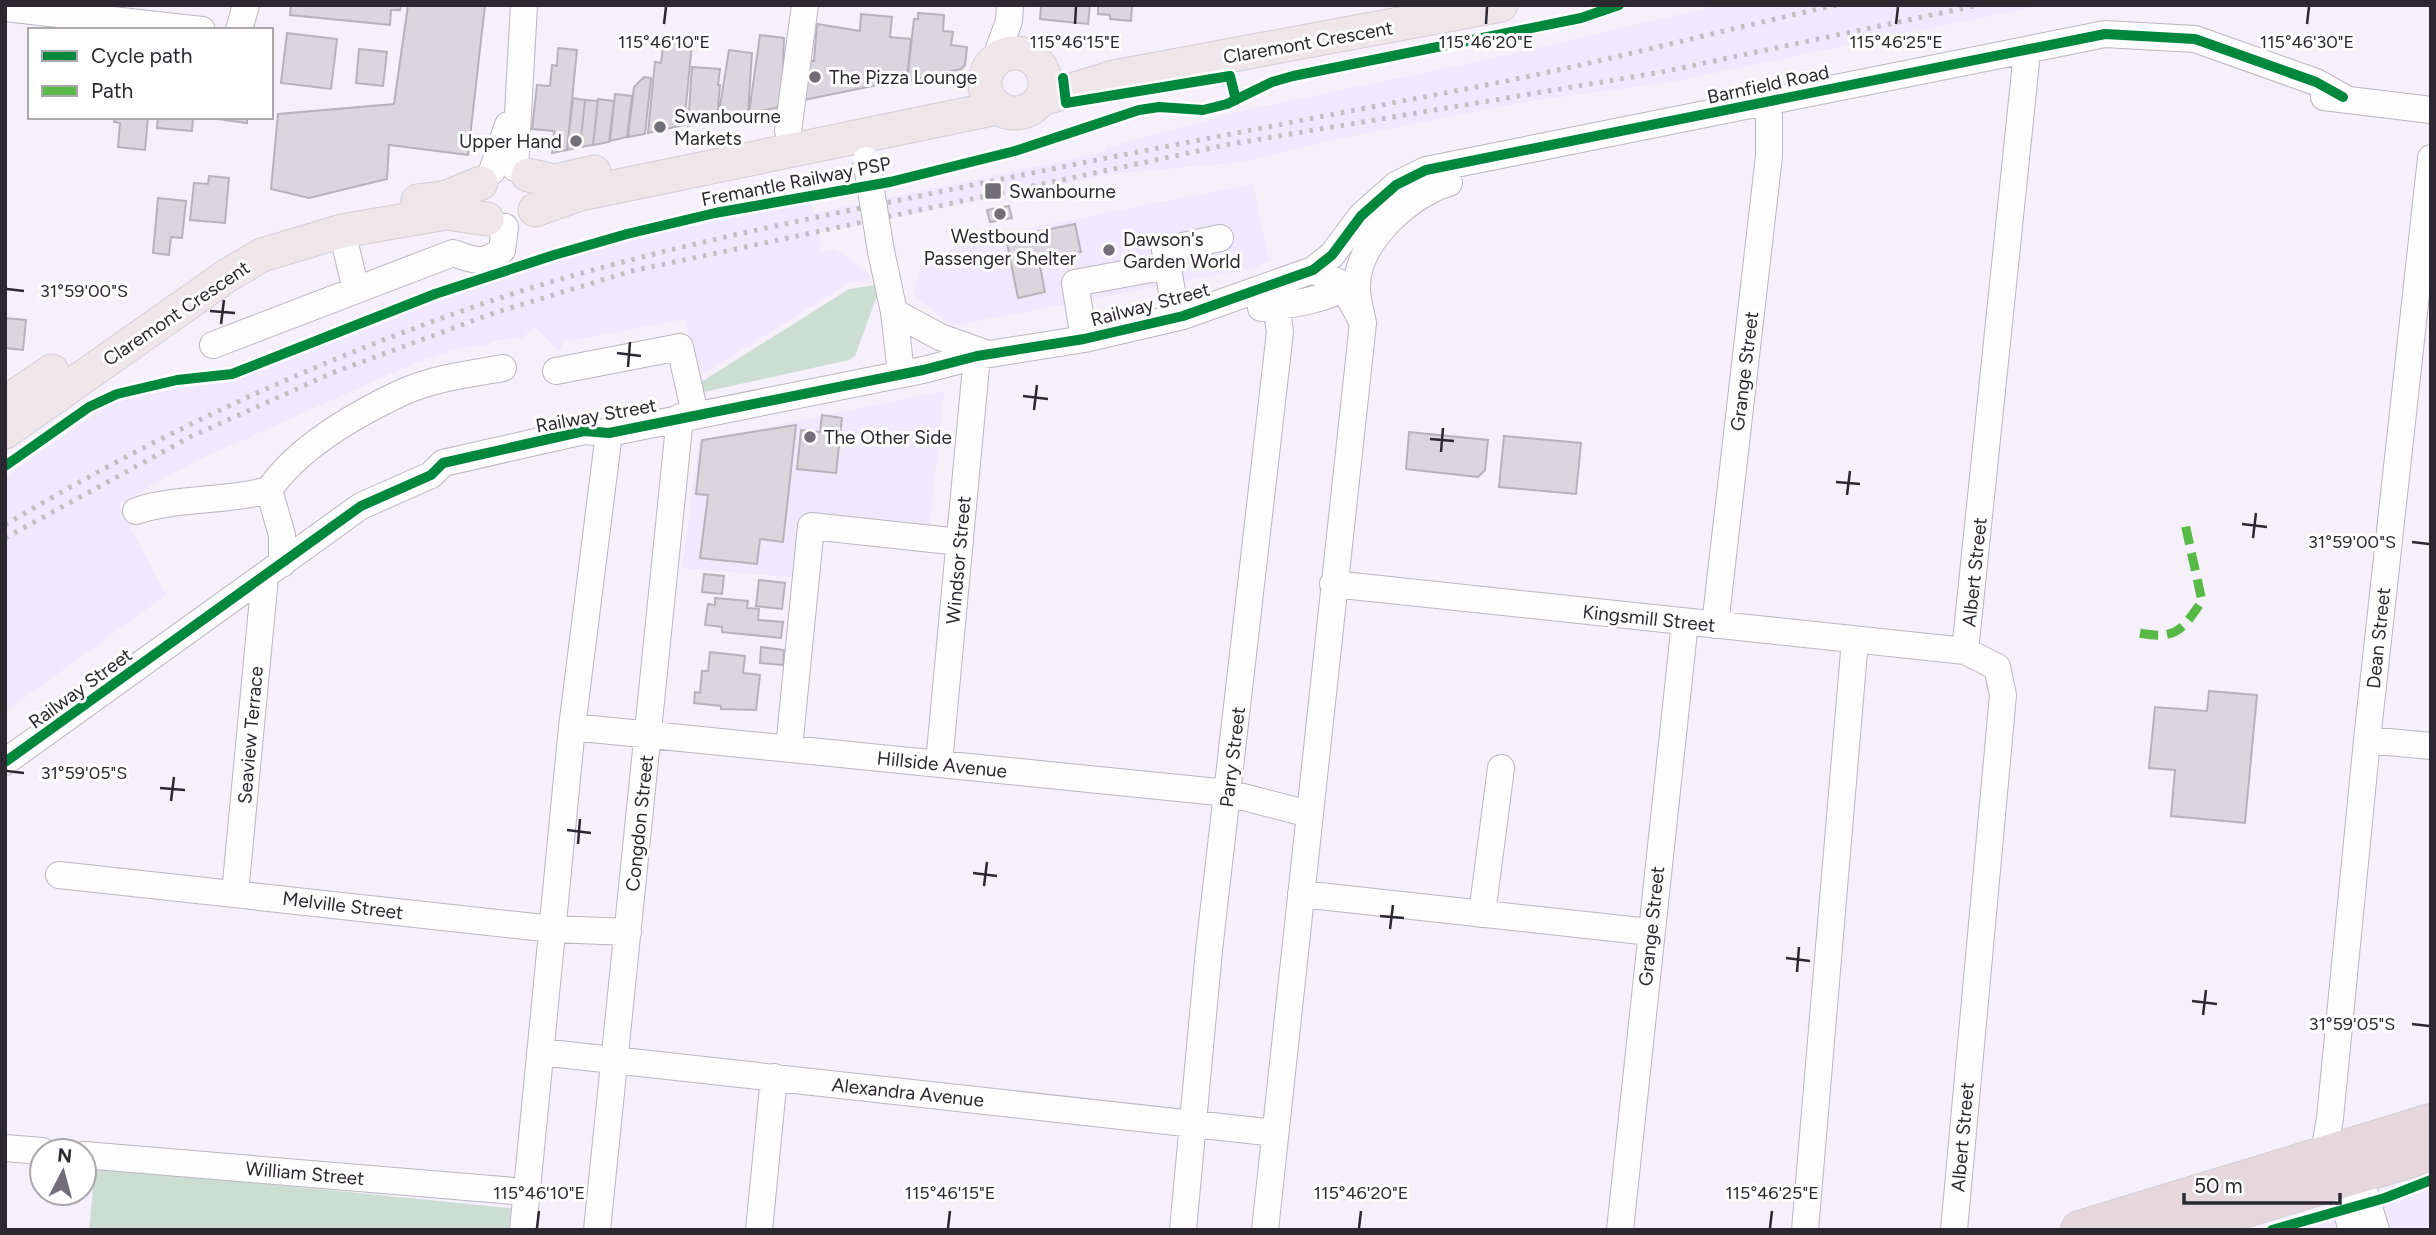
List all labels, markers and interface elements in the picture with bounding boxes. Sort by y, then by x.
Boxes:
street label: Claremont Crescent [1221,16,1395,69]
legend [28,28,273,119]
text: 115°46'10"E [618,31,710,53]
text: 115°46'15"E [1029,31,1121,53]
text: 115°46'20"E [1439,31,1533,53]
text: 115°46'25"E [1849,31,1943,53]
text: 115°46'30"E [2260,31,2354,53]
text: Cycle path [91,43,192,68]
street label: Barnfield Road [1705,60,1831,109]
place label: The Pizza Lounge [829,66,977,89]
marker: The Pizza Lounge [807,69,823,85]
text: Path [91,78,133,103]
place label: Swanbourne Markets [674,105,781,150]
marker: Swanbourne Markets [652,119,668,135]
place label: Upper Hand [459,130,562,153]
marker: Upper Hand [568,133,584,149]
street label: Fremantle Railway PSP [699,152,893,211]
place label: Swanbourne [1009,180,1116,203]
marker: Swanbourne [983,181,1003,201]
marker: Westbound Passenger Shelter [992,206,1008,222]
place label: Westbound Passenger Shelter [924,225,1077,270]
place label: Dawson's Garden World [1123,228,1241,273]
marker: Dawson's Garden World [1101,242,1117,258]
street label: Claremont Crescent [99,256,254,371]
street label: Railway Street [1088,278,1212,331]
text: 31°59'00"S [40,280,128,302]
street label: Grange Street [1726,310,1763,432]
street label: Railway Street [534,394,658,437]
place label: The Other Side [824,426,952,449]
marker: The Other Side [802,429,818,445]
street label: Windsor Street [941,495,976,625]
street label: Albert Street [1957,516,1992,628]
text: 31°59'00"S [2308,531,2396,553]
street label: Dean Street [2362,586,2395,690]
street label: Kingsmill Street [1581,600,1717,637]
street label: Railway Street [24,643,137,734]
street label: Seaview Terrace [233,665,268,805]
street label: Parry Street [1215,705,1250,809]
street label: Hillside Avenue [876,746,1008,783]
street label: Congdon Street [621,754,658,892]
text: 31°59'05"S [41,762,127,784]
street label: Grange Street [1634,865,1669,987]
street label: Melville Street [281,887,405,924]
text: 31°59'05"S [2309,1013,2395,1035]
street label: Alexandra Avenue [831,1073,985,1112]
street label: Albert Street [1946,1081,1979,1193]
north arrow [28,1137,98,1207]
text: N [56,1143,73,1168]
street label: William Street [245,1157,365,1190]
scale bar [2184,1162,2340,1206]
text: 50 m [2194,1173,2243,1198]
text: 115°46'10"E [493,1182,585,1204]
text: 115°46'15"E [904,1182,996,1204]
text: 115°46'20"E [1314,1182,1408,1204]
text: 115°46'25"E [1725,1182,1819,1204]

